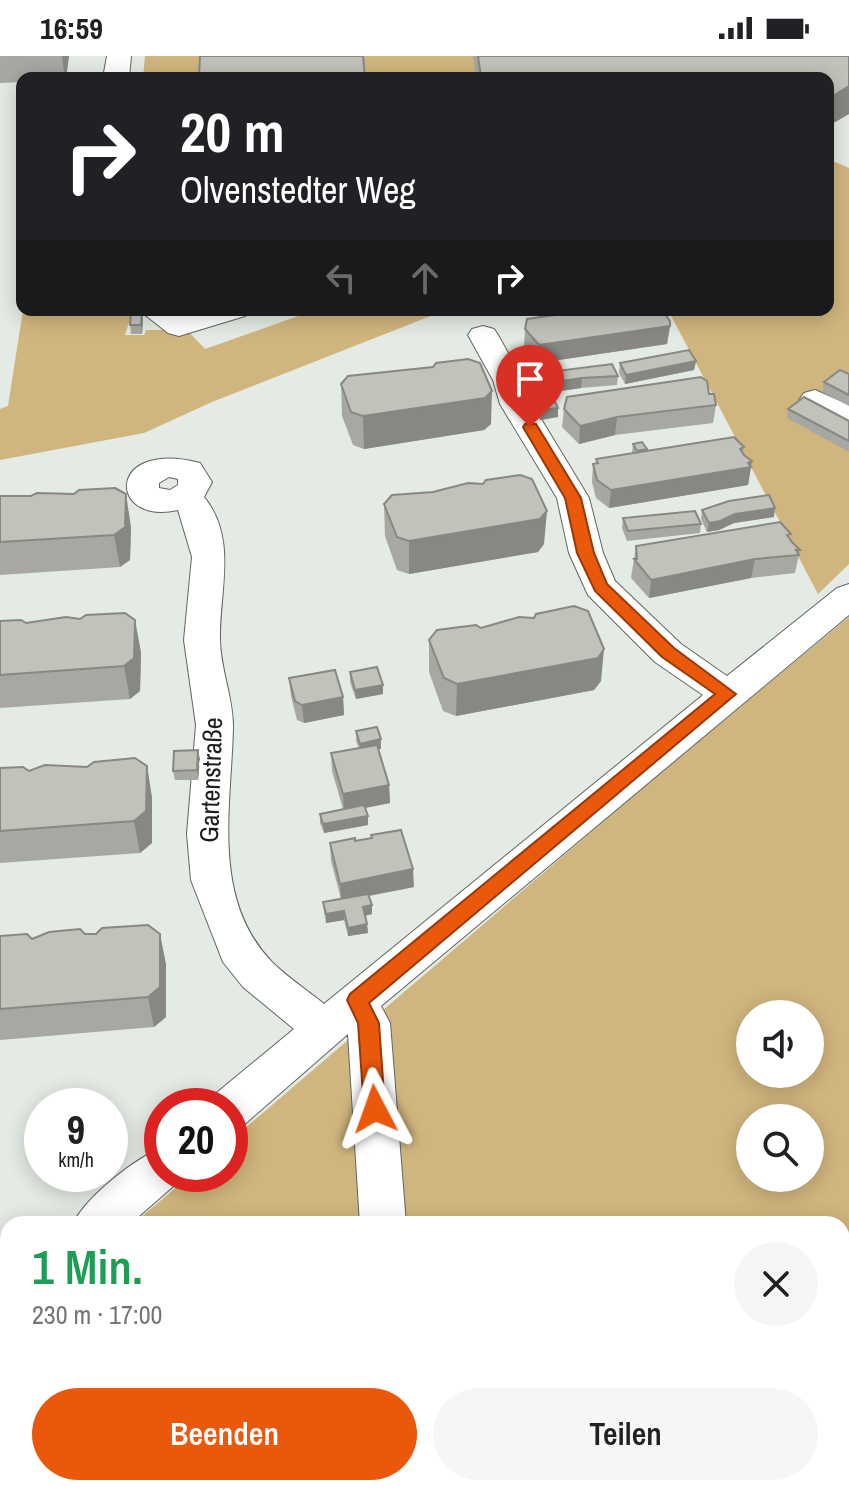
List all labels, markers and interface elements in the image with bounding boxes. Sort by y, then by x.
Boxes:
text: 16:59 [40,8,103,48]
text: 20 m [180,94,285,169]
icon: right [48,104,152,208]
text: Olvenstedter Weg [180,166,416,214]
icon: left [319,256,363,300]
icon: ahead [403,256,447,300]
icon: right [487,256,531,300]
pin [496,345,564,427]
icon: arrive [508,357,552,401]
street label: Gartenstraße [191,717,230,843]
map controls [736,1000,824,1192]
button: sound [736,1000,824,1088]
position arrow [333,1067,417,1151]
speed limit sign: 20 [144,1088,248,1192]
text: 9 [67,1103,85,1156]
button: search [736,1104,824,1192]
text: km/h [58,1146,94,1173]
text: 1 Min. [32,1234,143,1299]
button: close [734,1242,818,1326]
text: 230 m · 17:00 [32,1297,162,1332]
button: Beenden [32,1388,417,1480]
button: Teilen [433,1388,818,1480]

